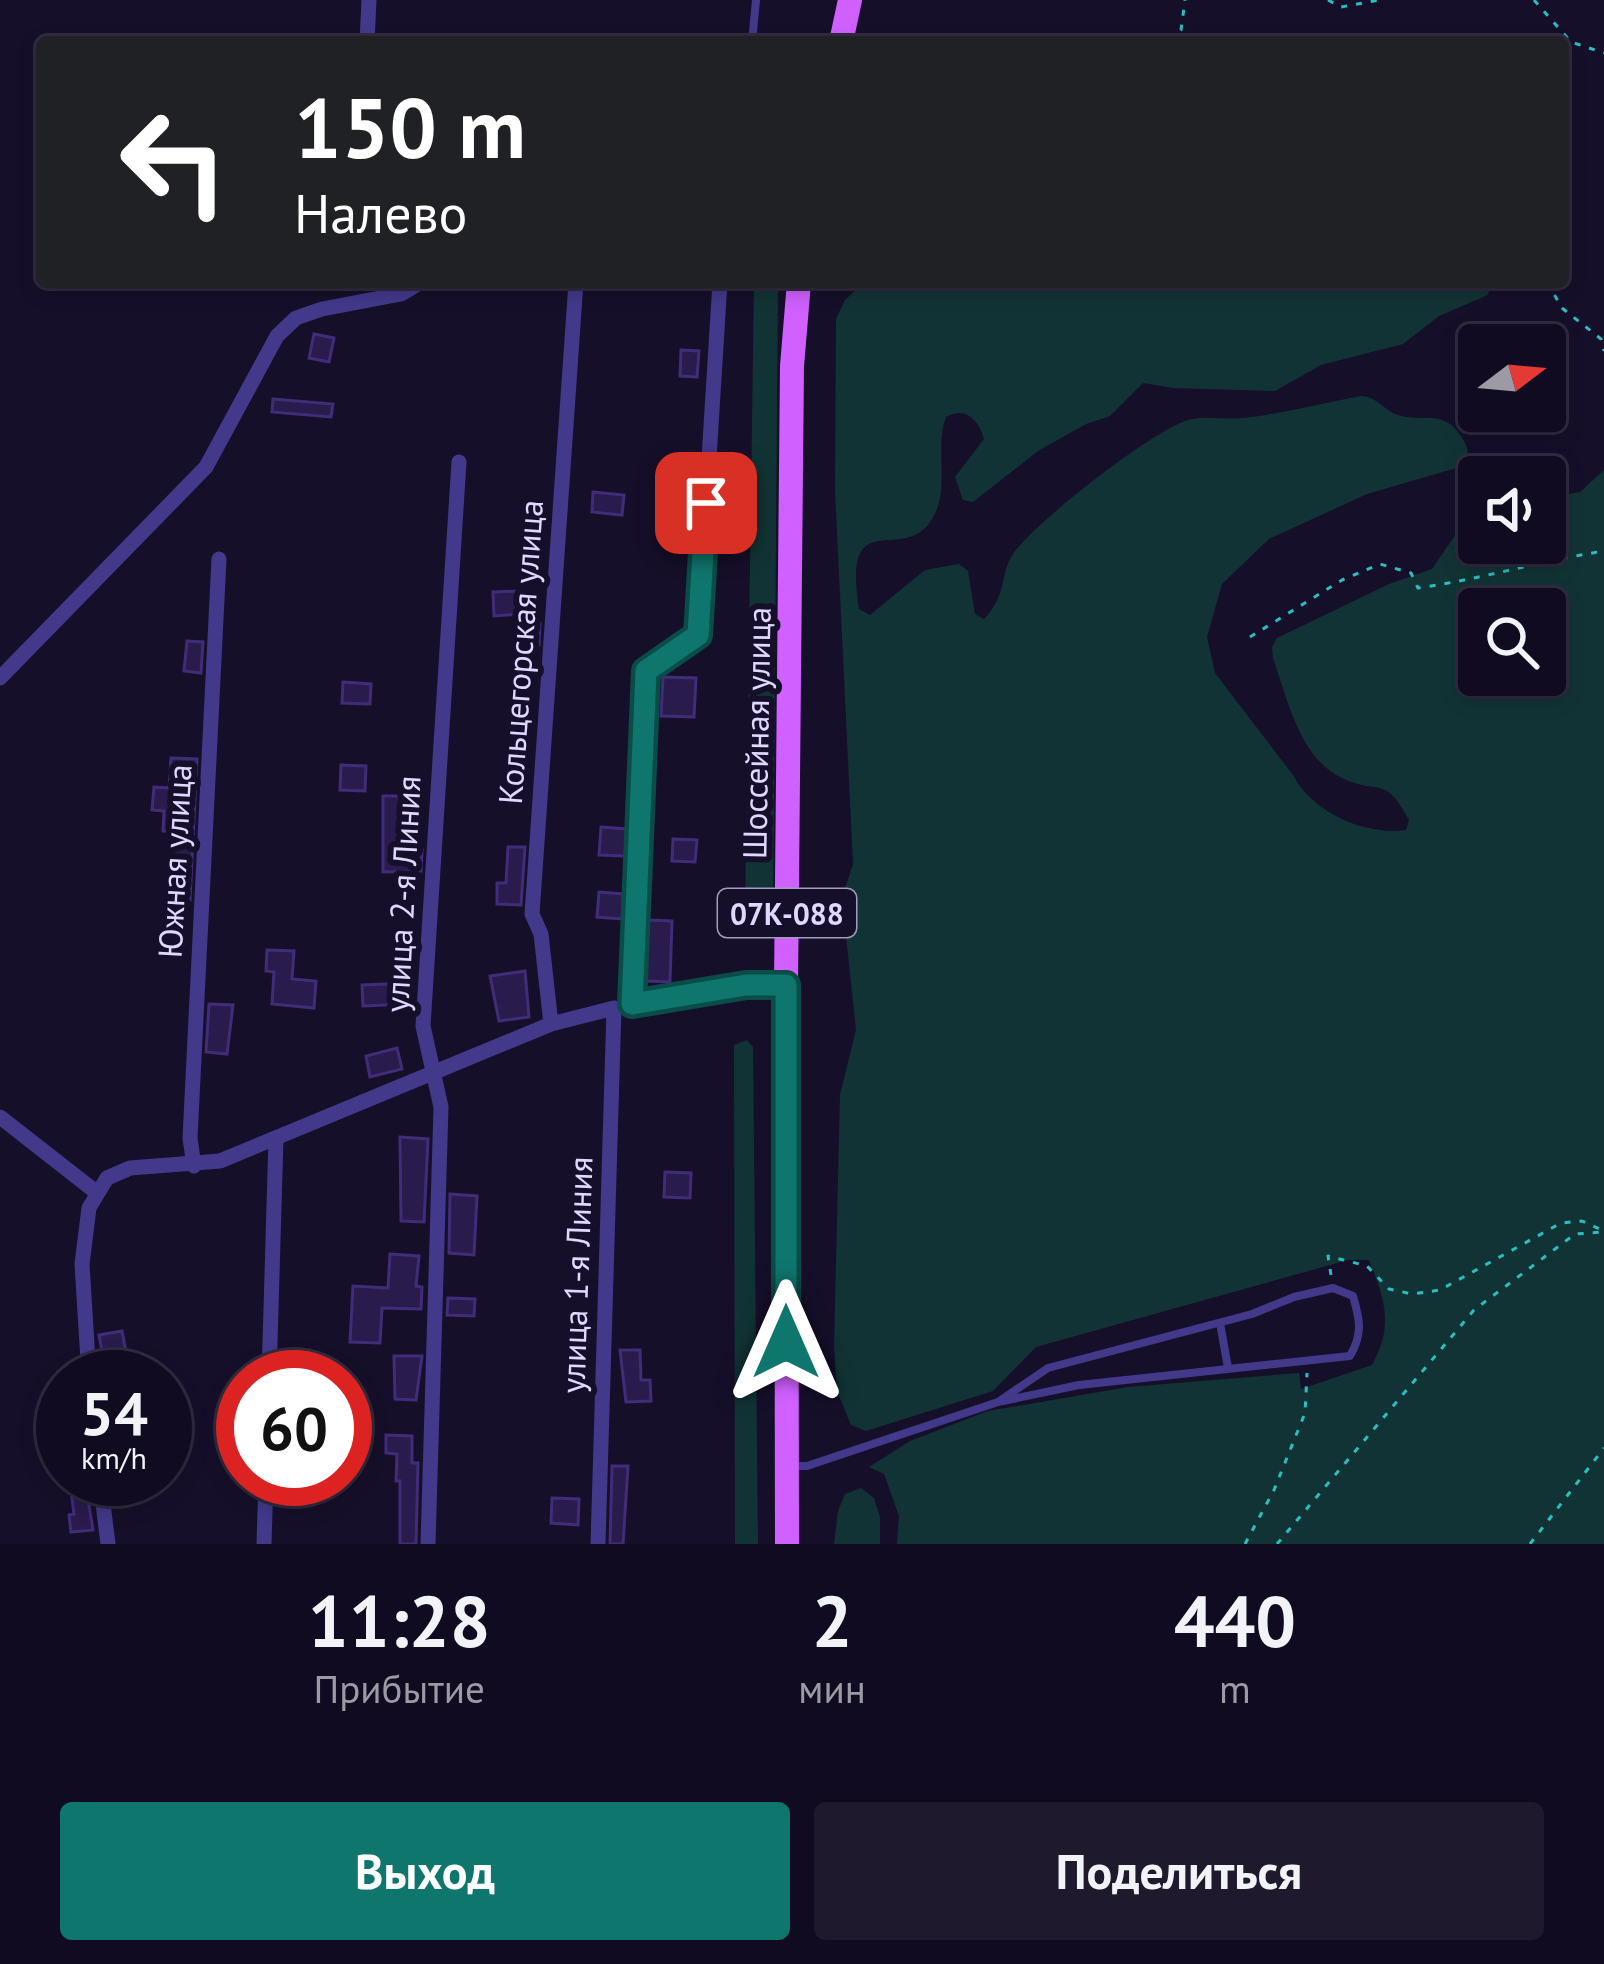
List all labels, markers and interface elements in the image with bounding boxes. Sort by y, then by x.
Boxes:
text: 150 m [294,72,526,181]
icon: left [96,84,252,240]
text: Налево [294,178,468,248]
north arrow [1458,324,1566,432]
map controls [1458,324,1566,696]
pin [655,452,757,554]
button: sound [1458,456,1566,564]
icon: arrive [673,470,739,536]
street label: Кольцегорская улица [488,498,552,806]
button: search [1458,588,1566,696]
street label: Шоссейная улица [732,606,780,860]
street label: Южная улица [147,763,201,959]
street label: улица 2-я Линия [374,775,430,1013]
road number: 07К-088 [718,889,856,937]
street label: улица 1-я Линия [550,1156,602,1394]
position arrow [723,1279,849,1405]
speed limit sign: 60 [216,1350,372,1506]
text: 54 [80,1374,148,1452]
text: km/h [81,1438,147,1477]
text: 11:28 [308,1574,491,1667]
text: 2 [812,1574,853,1667]
text: 440 [1174,1574,1296,1667]
text: Прибытие [313,1663,485,1714]
text: мин [798,1663,866,1714]
text: m [1219,1663,1251,1714]
button: Выход [60,1802,790,1940]
button: Поделиться [814,1802,1544,1940]

